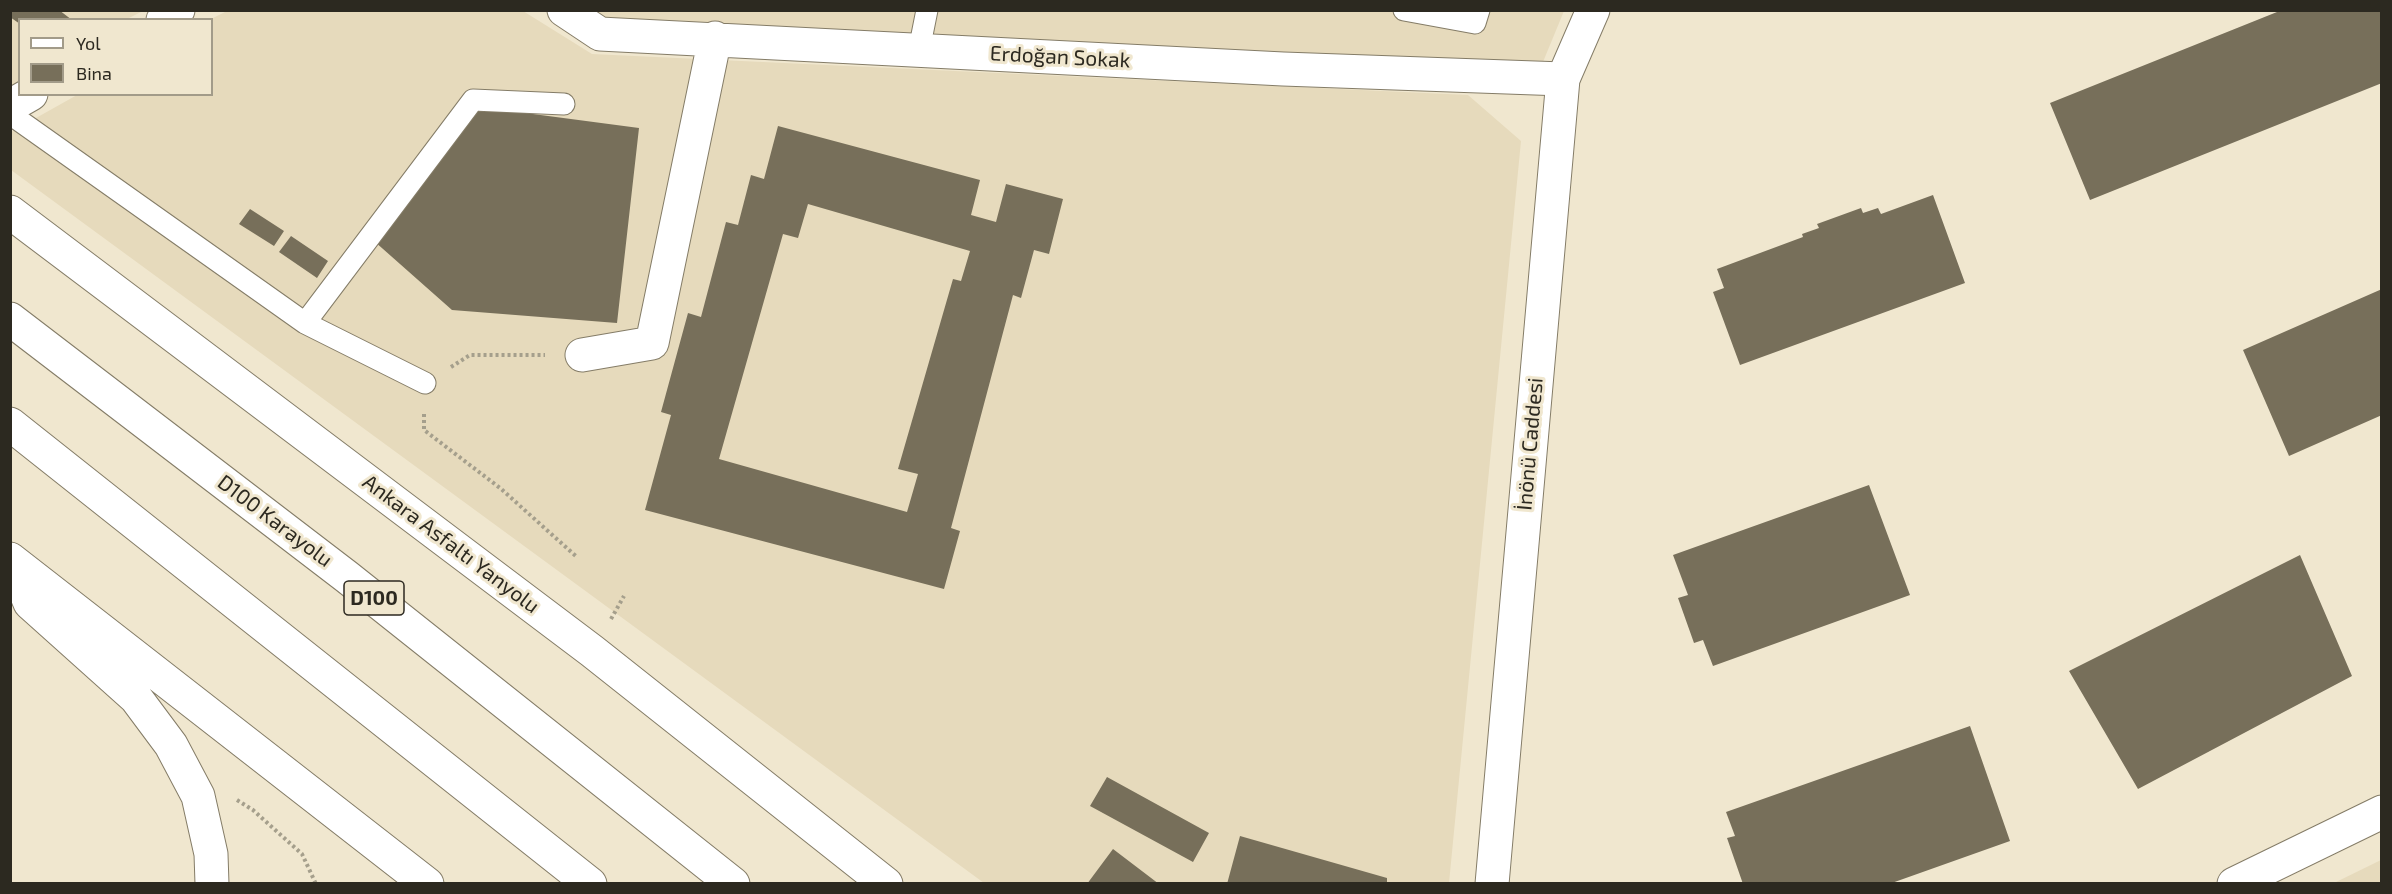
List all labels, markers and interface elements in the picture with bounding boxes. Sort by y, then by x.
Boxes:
legend [18,18,213,96]
text: Yol [76,32,101,54]
street label: Erdoğan Sokak [989,41,1131,73]
text: Bina [76,62,112,84]
street label: İnönü Caddesi [1512,377,1548,511]
street label: Ankara Asfaltı Yanyolu [358,469,544,619]
street label: D100 Karayolu [213,470,337,572]
road number: D100 [344,581,404,615]

